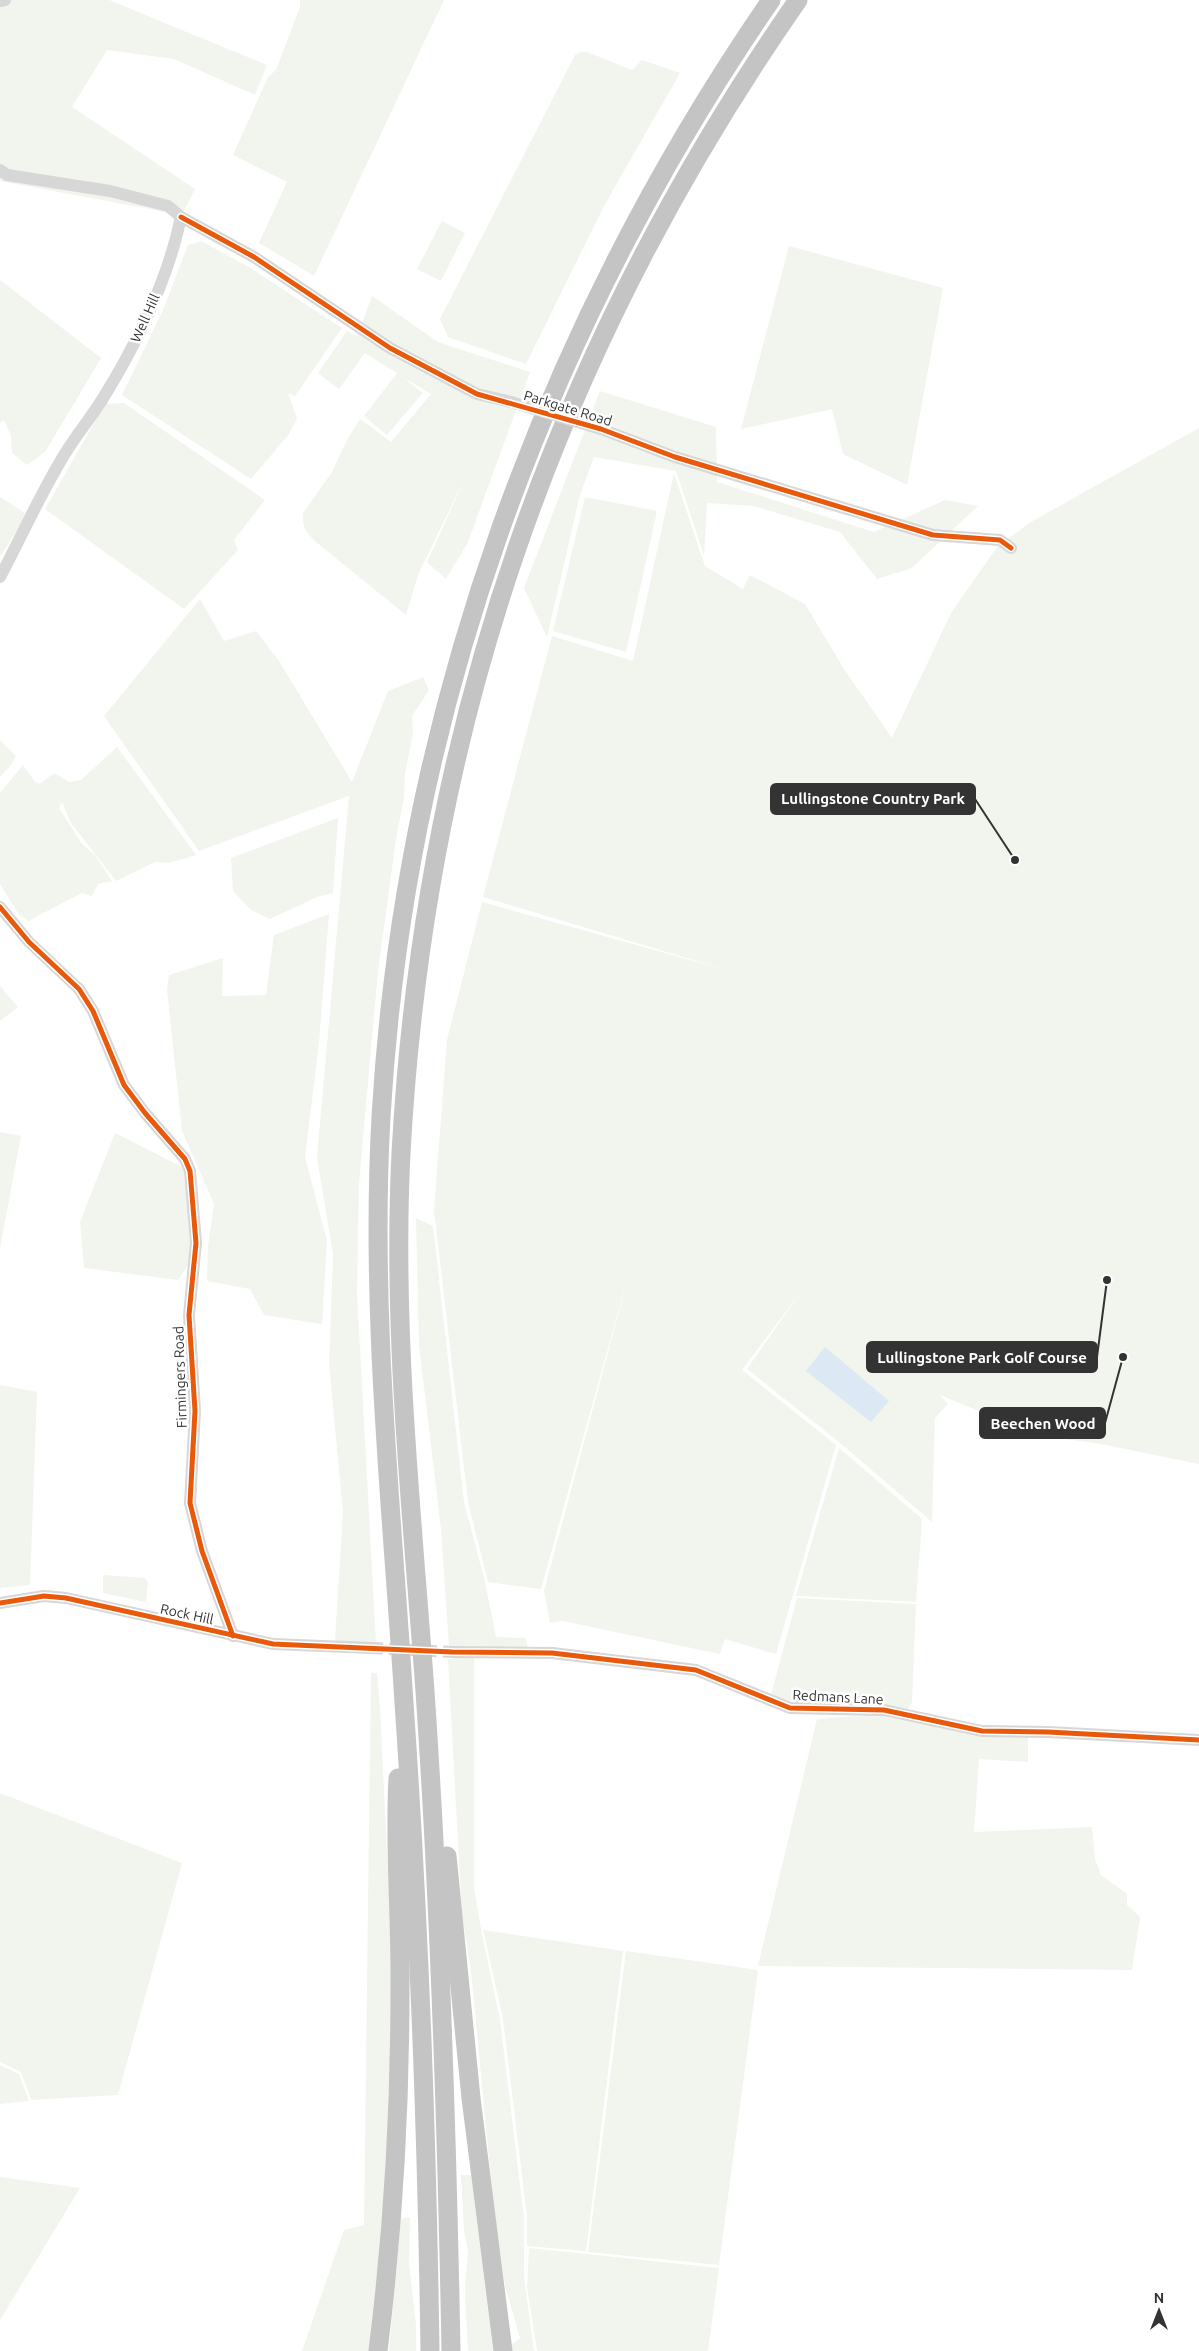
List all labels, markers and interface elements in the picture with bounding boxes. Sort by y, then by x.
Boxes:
street label: Well Hill [127,291,163,345]
street label: Parkgate Road [522,387,614,429]
callout: Lullingstone Country Park [771,784,975,814]
text: Lullingstone Country Park [781,790,965,807]
street label: Firmingers Road [170,1326,190,1428]
callout: Lullingstone Park Golf Course [867,1342,1097,1372]
text: Lullingstone Park Golf Course [877,1349,1087,1366]
callout: Beechen Wood [980,1408,1105,1438]
text: Beechen Wood [990,1415,1096,1432]
street label: Rock Hill [159,1601,215,1628]
street label: Redmans Lane [792,1687,884,1707]
north arrow [1134,2286,1184,2336]
text: N [1154,2290,1164,2306]

